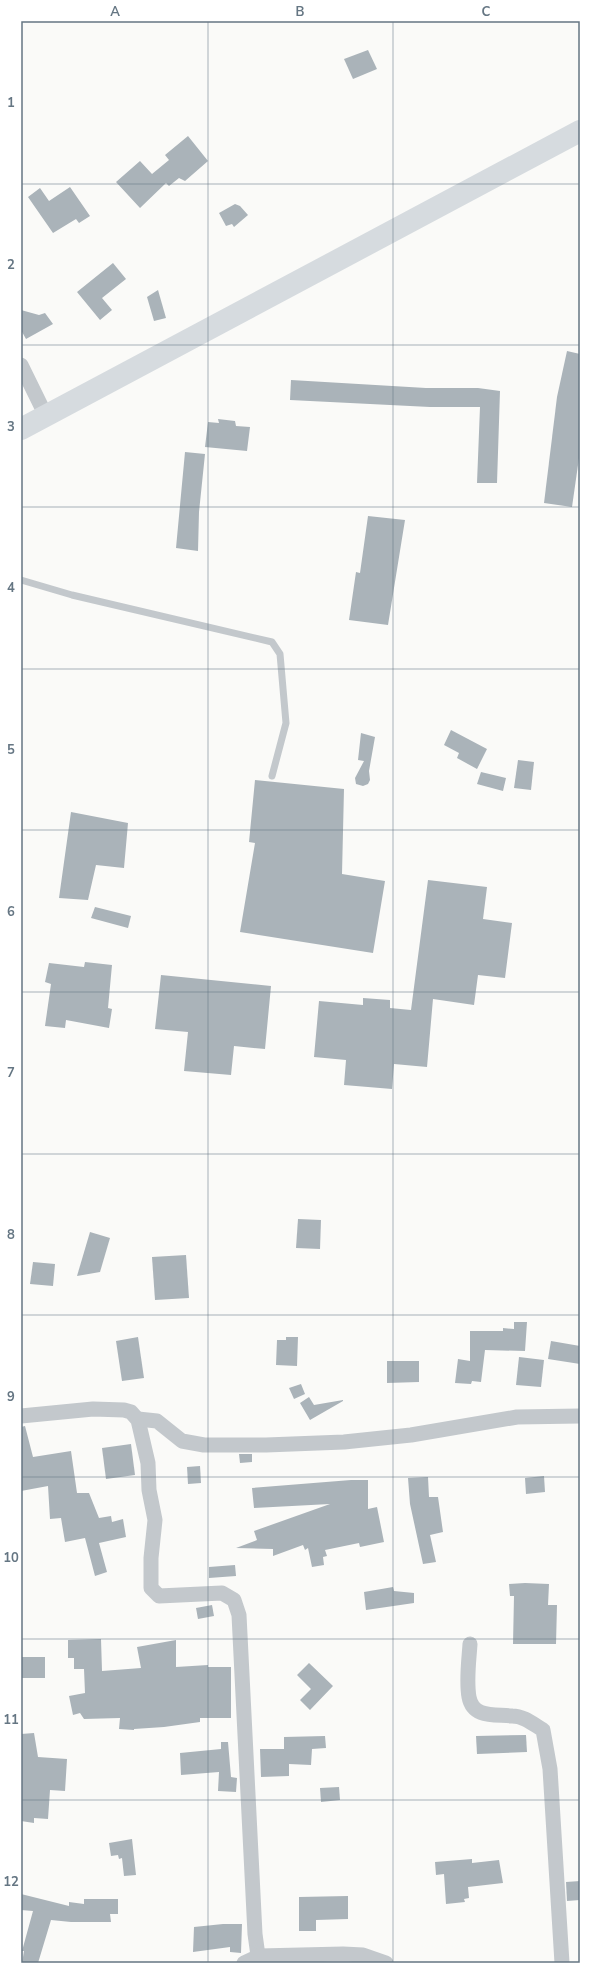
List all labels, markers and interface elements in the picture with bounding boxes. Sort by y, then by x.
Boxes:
text: A [110,3,120,21]
text: B [296,3,305,21]
text: C [482,3,491,21]
text: 1 [7,94,15,112]
text: 2 [7,256,15,274]
text: 3 [7,418,15,436]
text: 4 [7,579,15,597]
text: 5 [7,741,15,759]
text: 6 [7,903,15,921]
text: 7 [7,1064,15,1082]
text: 8 [7,1226,15,1244]
text: 9 [7,1388,15,1406]
text: 10 [3,1549,19,1567]
text: 11 [3,1711,19,1729]
text: 12 [3,1873,19,1891]

